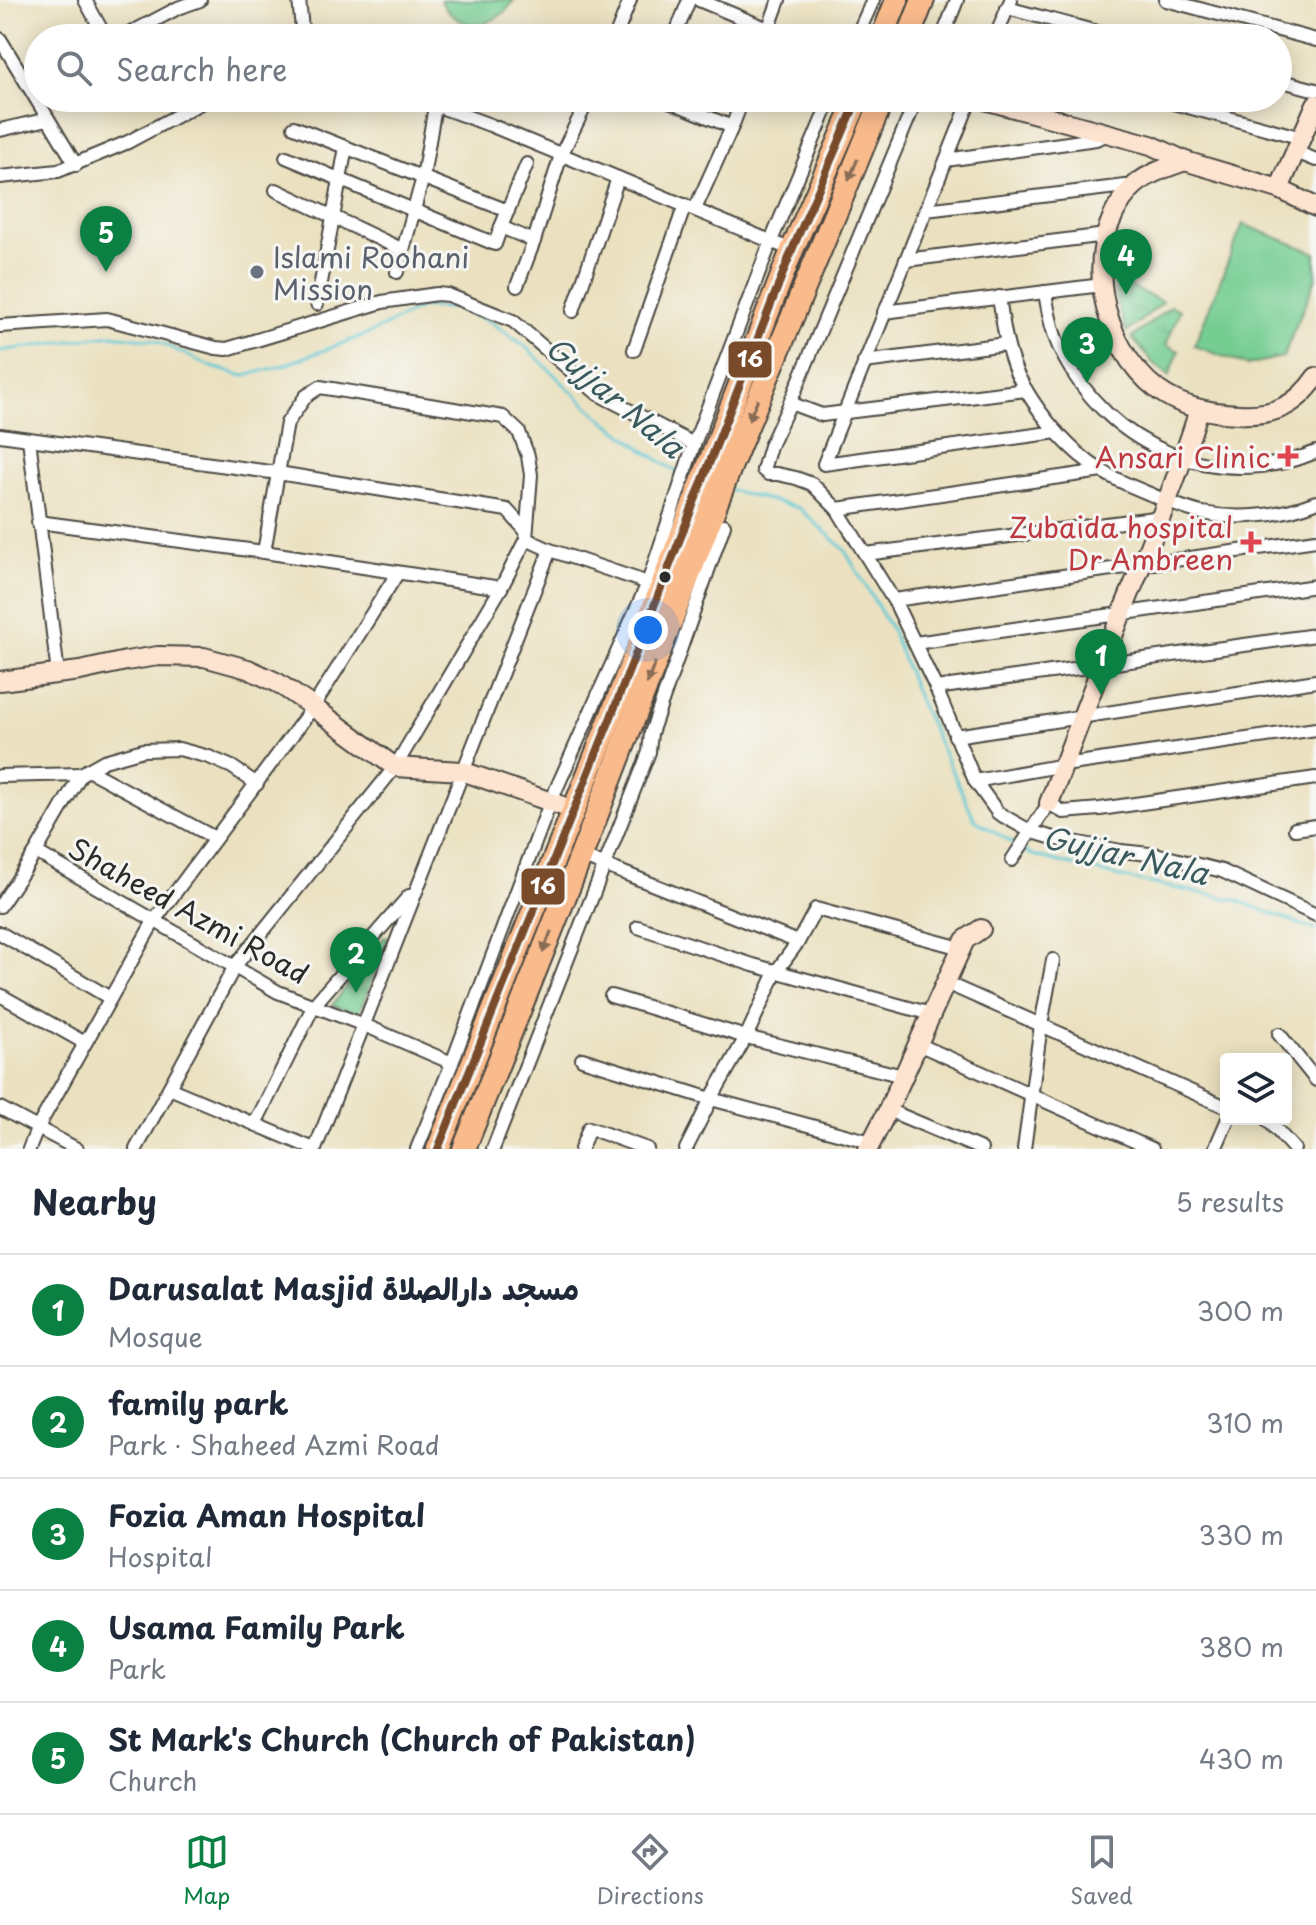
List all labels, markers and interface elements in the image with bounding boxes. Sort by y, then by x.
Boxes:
search box [24,24,1292,112]
icon: search [52,46,96,90]
text: Search here [116,46,288,91]
one-way arrow [846,158,859,182]
pin: 5 [80,206,132,272]
pin: 4 [1100,229,1152,295]
place label: Islami Roohani Mission [273,235,469,310]
marker: Islami Roohani Mission [248,263,266,281]
pin: 3 [1061,317,1113,383]
water label: Gujjar Nala [537,325,696,468]
line badge: 16 [727,340,773,379]
text: 16 [737,341,763,374]
one-way arrow [747,398,760,422]
place label: Ansari Clinic [1095,435,1270,478]
marker: Ansari Clinic [1277,445,1299,467]
place label: Zubaida hospital Dr Ambreen [1009,505,1233,580]
marker: Zubaida hospital Dr Ambreen [1240,531,1262,553]
unlabelled marker [657,569,673,585]
your location [628,610,668,650]
pin: 1 [1075,629,1127,695]
one-way arrow [644,661,657,685]
water label: Gujjar Nala [1039,813,1214,895]
street label: Shaheed Azmi Road [61,826,317,994]
line badge: 16 [520,867,566,906]
text: 16 [530,868,556,901]
pin: 2 [330,927,382,993]
one-way arrow [540,930,553,954]
map controls [1220,1053,1292,1125]
button: layers [1220,1053,1292,1125]
text: Nearby [32,1175,157,1227]
text: 5 results [1176,1182,1284,1221]
text: Darusalat Masjid مسجد دارالصلاة [108,1265,579,1310]
text: 1 [52,1291,64,1330]
text: 300 m [1197,1291,1284,1330]
text: Mosque [108,1317,203,1356]
text: family park [108,1380,289,1425]
text: 2 [49,1403,67,1442]
text: 310 m [1206,1403,1284,1442]
text: Park · Shaheed Azmi Road [108,1425,440,1464]
text: Fozia Aman Hospital [108,1492,425,1537]
text: 3 [49,1515,67,1554]
text: 330 m [1199,1515,1284,1554]
text: Hospital [108,1537,212,1576]
text: Usama Family Park [108,1604,405,1649]
text: 4 [49,1627,67,1666]
text: 380 m [1199,1627,1284,1666]
text: Park [108,1649,166,1688]
text: St Mark's Church (Church of Pakistan) [108,1716,696,1761]
text: 5 [50,1739,66,1778]
text: 430 m [1199,1739,1284,1778]
text: Church [108,1761,197,1800]
tab: Map [183,1830,230,1911]
tab: Directions [597,1830,704,1911]
tab: Saved [1070,1830,1133,1911]

